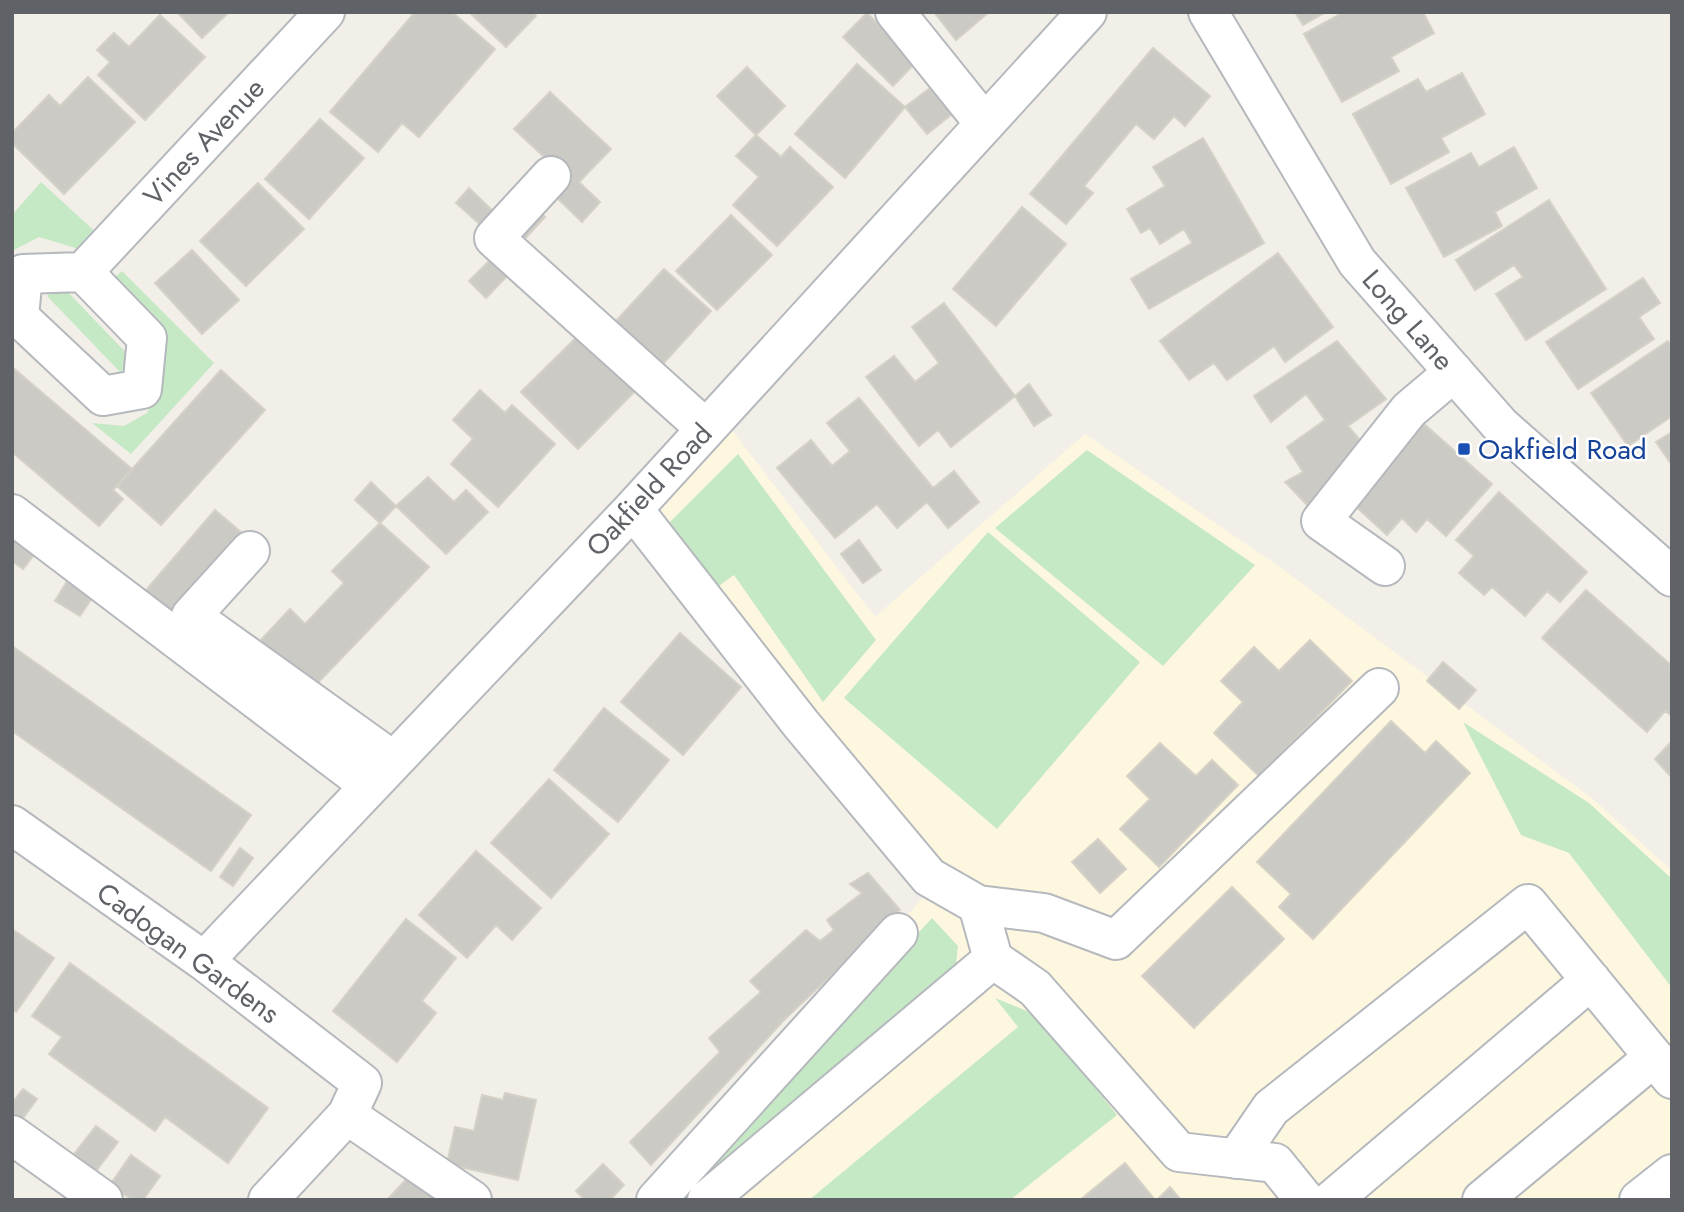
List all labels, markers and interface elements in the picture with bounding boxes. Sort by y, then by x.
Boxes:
street label: Vines Avenue [134,69,274,215]
street label: Long Lane [1352,260,1464,380]
street label: Oakfield Road [576,414,722,566]
place label: Oakfield Road [1478,429,1647,470]
marker: Oakfield Road [1456,441,1472,457]
street label: Cadogan Gardens [88,872,288,1034]

